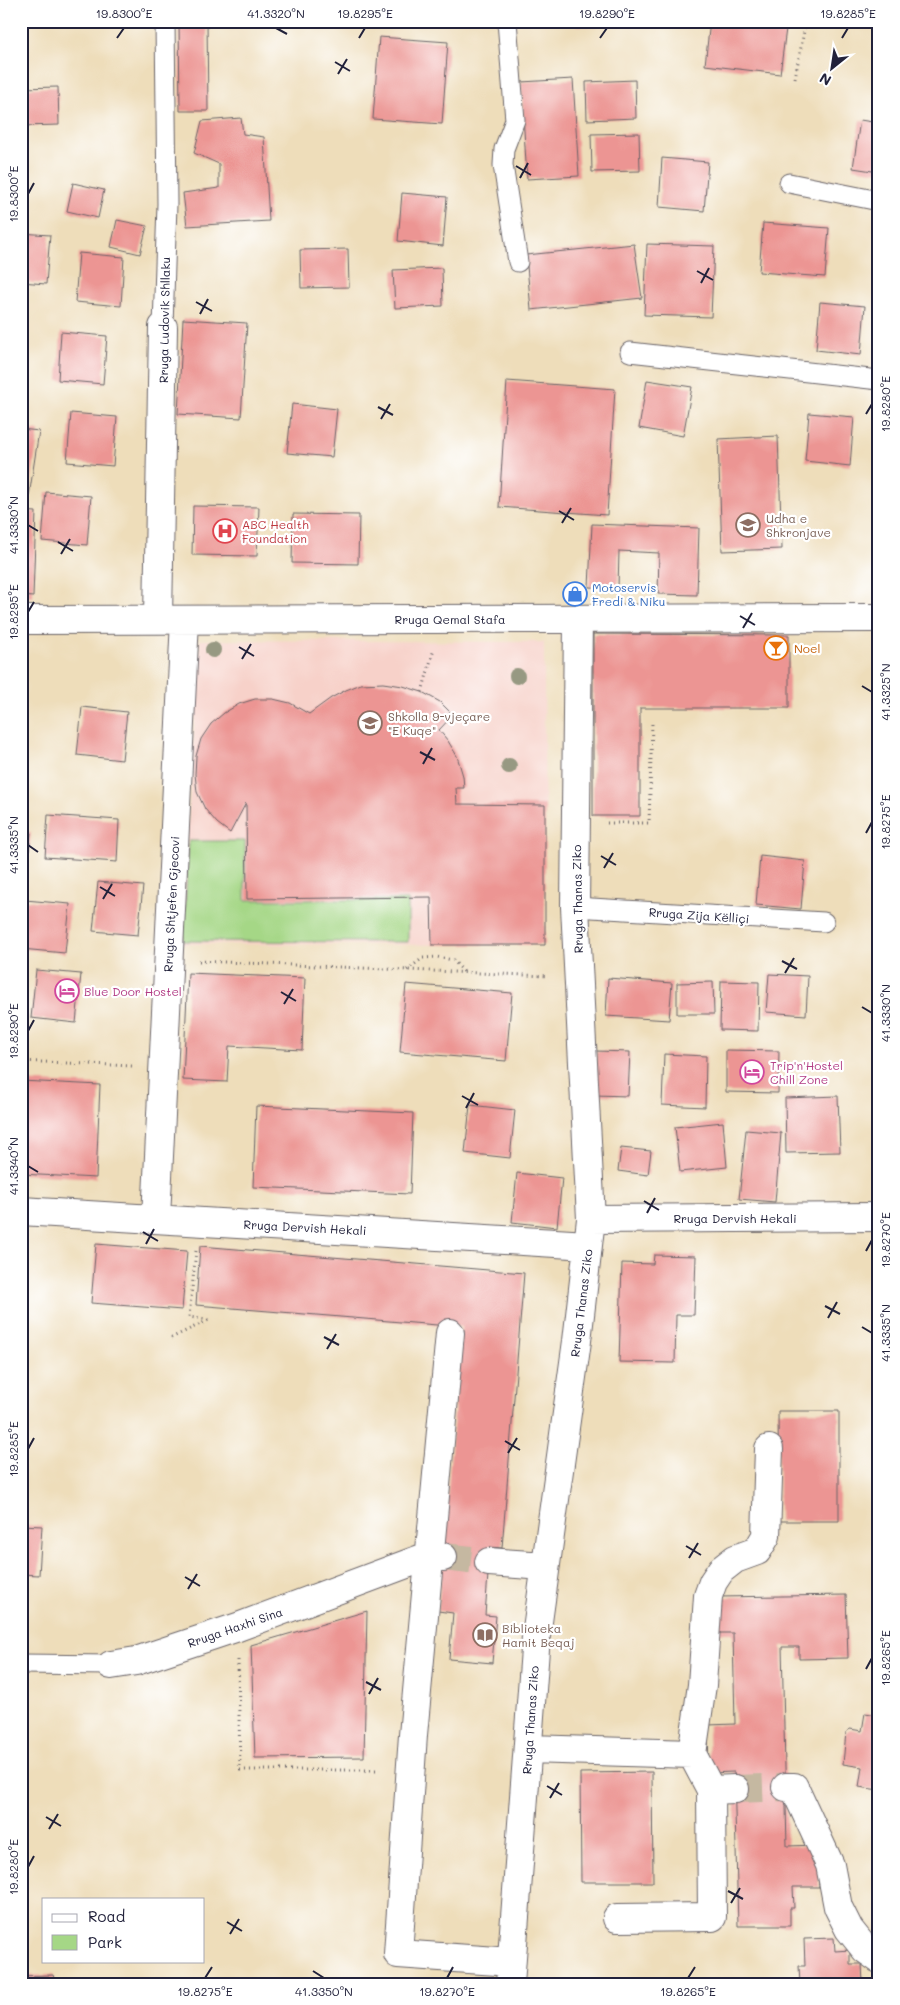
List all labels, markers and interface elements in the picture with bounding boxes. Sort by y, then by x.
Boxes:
text: 19.8300°E [96,5,152,21]
text: 41.3320°N [247,5,305,21]
text: 19.8295°E [337,5,393,21]
text: 19.8290°E [579,5,635,21]
text: 19.8285°E [820,5,876,21]
north arrow [808,42,858,92]
text: N [816,69,835,91]
text: 19.8300°E [5,166,21,222]
street label: Rruga Ludovik Shllaku [155,257,173,383]
text: 19.8280°E [877,376,893,432]
text: 41.3330°N [5,496,21,554]
place label: Udha e Shkronjave [766,510,831,540]
school or university icon: Udha e Shkronjave [735,512,761,538]
place label: ABC Health Foundation [242,516,309,546]
hospital icon: ABC Health Foundation [212,518,238,544]
place label: Motoservis Fredi & Niku [592,579,665,609]
shop icon: Motoservis Fredi & Niku [562,581,588,607]
text: 19.8295°E [5,584,21,640]
street label: Rruga Qemal Stafa [395,611,505,627]
bar icon: Noel [763,635,789,661]
place label: Noel [794,640,820,656]
text: 41.3325°N [877,663,893,721]
place label: Shkolla 9-vjeçare "E Kuqe" [388,708,490,738]
school or university icon: Shkolla 9-vjeçare "E Kuqe" [357,710,383,736]
text: 19.8275°E [877,794,893,850]
text: 41.3335°N [5,816,21,874]
street label: Rruga Shtjefen Gjecovi [159,836,183,972]
street label: Rruga Thanas Ziko [568,845,586,953]
street label: Rruga Zija Këlliçi [648,904,750,926]
hotel icon: Blue Door Hostel [54,978,80,1004]
place label: Blue Door Hostel [84,983,182,999]
text: 41.3330°N [877,984,893,1042]
text: 19.8290°E [5,1003,21,1059]
place label: Trip'n'Hostel Chill Zone [770,1057,843,1087]
hotel icon: Trip'n'Hostel Chill Zone [739,1059,765,1085]
text: 41.3340°N [5,1137,21,1195]
street label: Rruga Dervish Hekali [673,1210,797,1226]
text: 19.8270°E [877,1212,893,1268]
street label: Rruga Dervish Hekali [243,1216,367,1238]
street label: Rruga Thanas Ziko [566,1248,596,1358]
text: 41.3335°N [877,1304,893,1362]
text: 19.8285°E [5,1421,21,1477]
street label: Rruga Haxhi Sina [185,1603,285,1651]
place label: Biblioteka Hamit Beqaj [502,1620,574,1650]
library icon: Biblioteka Hamit Beqaj [472,1622,498,1648]
text: 19.8265°E [877,1630,893,1686]
street label: Rruga Thanas Ziko [518,1665,542,1775]
text: 19.8280°E [5,1839,21,1895]
legend [42,1898,205,1962]
text: Road [88,1906,125,1926]
text: Park [88,1932,122,1952]
text: 19.8275°E [177,1983,233,1999]
text: 41.3350°N [295,1983,353,1999]
text: 19.8270°E [419,1983,475,1999]
text: 19.8265°E [660,1983,716,1999]

